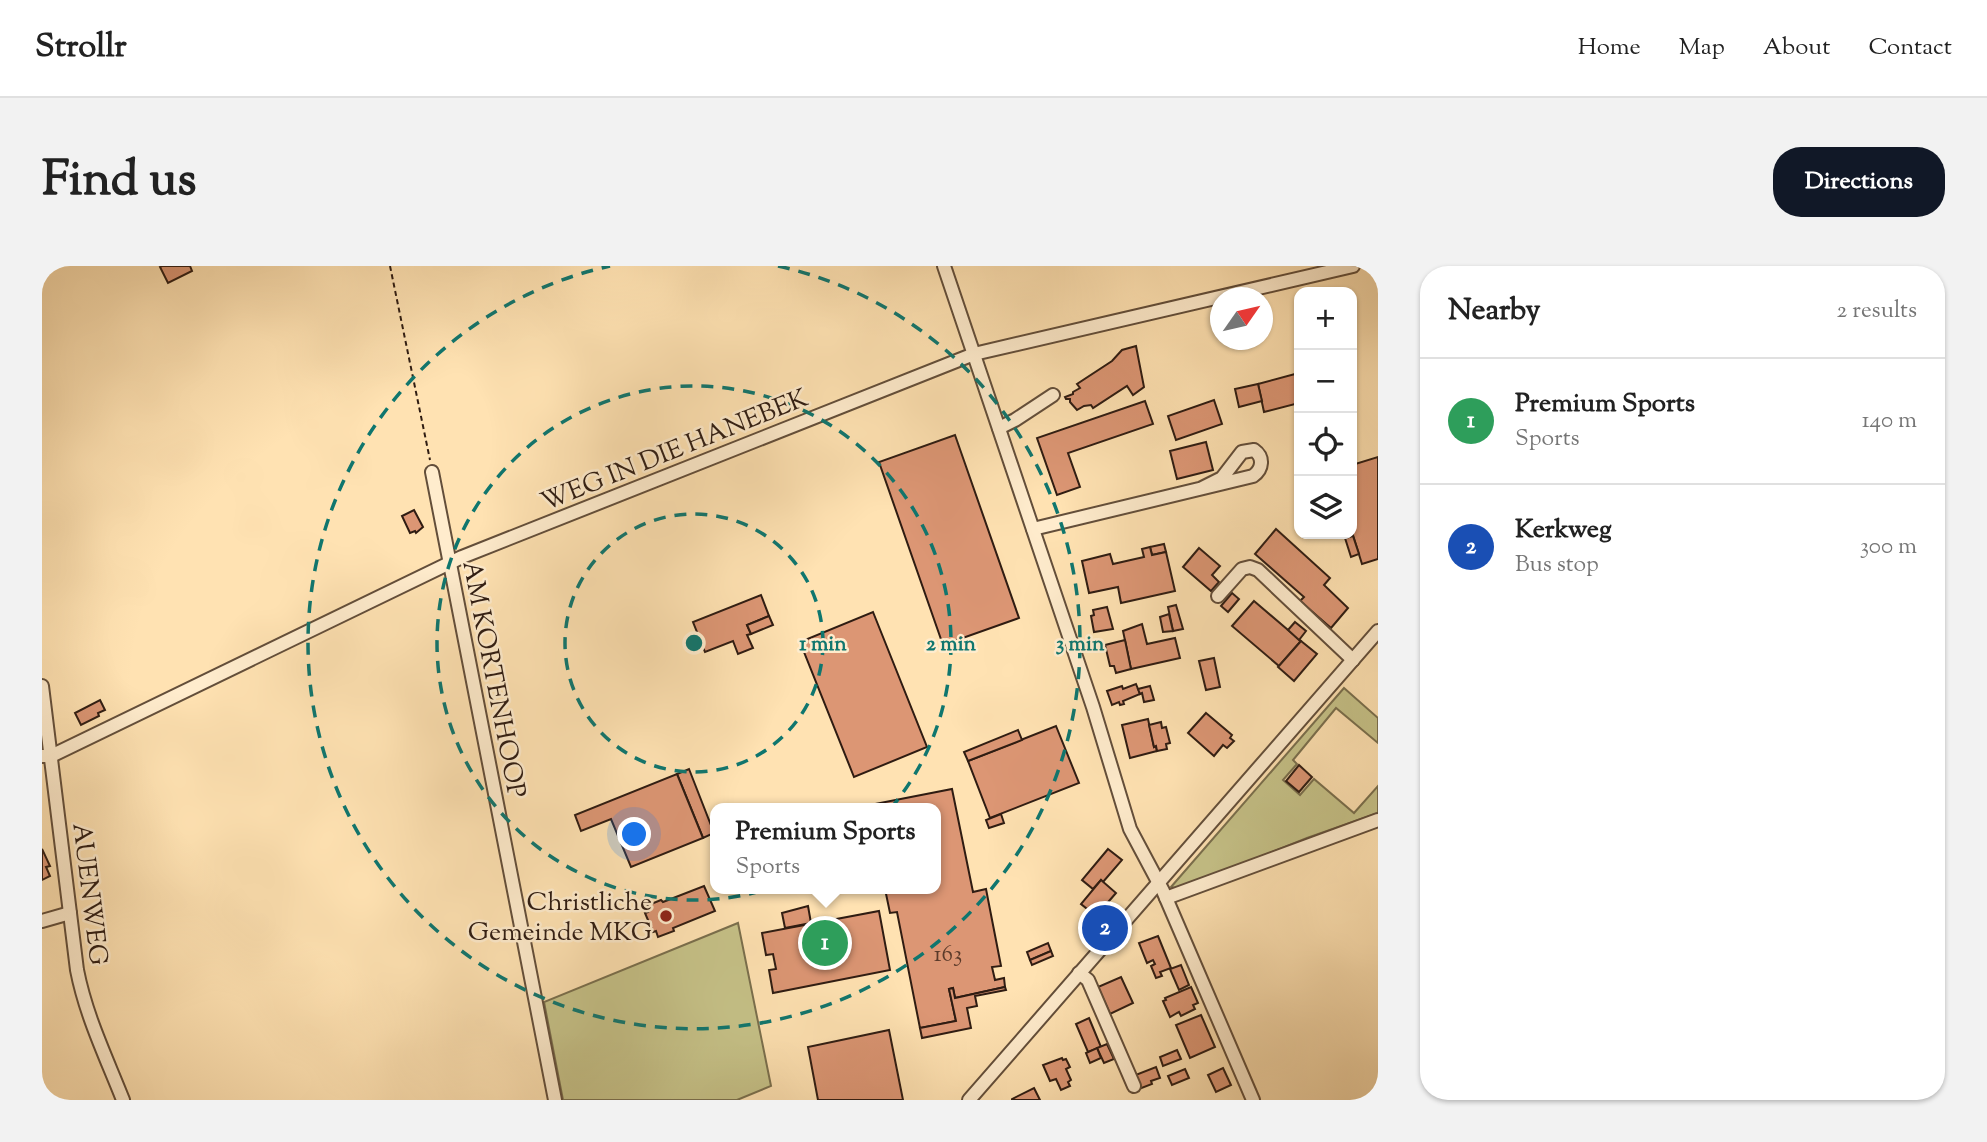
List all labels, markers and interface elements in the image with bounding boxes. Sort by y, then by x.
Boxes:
text: Strollr [35,24,127,72]
text: Home [1578,31,1641,65]
text: Map [1679,31,1725,65]
text: About [1763,31,1830,65]
text: Contact [1868,31,1952,65]
text: Find us [42,147,196,217]
button: Directions [1773,147,1945,217]
north arrow [1210,287,1273,350]
map controls [1294,287,1357,539]
button: + [1294,287,1357,350]
text: Nearby [1448,290,1540,333]
text: 2 results [1837,295,1917,328]
button: − [1294,350,1357,413]
street label: WEG IN DIE HANEBEK [536,381,814,522]
text: Premium Sports [1515,386,1695,423]
text: 1 [1467,405,1475,438]
text: 140 m [1862,405,1917,438]
button: locate [1294,413,1357,476]
text: Sports [1515,423,1580,456]
button: layers [1294,476,1357,539]
text: Kerkweg [1515,512,1612,549]
text: 2 [1466,531,1476,564]
text: 300 m [1860,531,1917,564]
text: Bus stop [1515,549,1599,582]
street label: AM KORTENHOOP [451,558,534,801]
text: 1 min [799,630,847,660]
text: 2 min [926,630,977,660]
text: 3 min [1056,630,1105,660]
centre of rings [682,631,706,655]
popup [710,803,941,894]
text: Premium Sports [736,814,915,851]
your location [617,817,651,851]
street label: AUENWEG [61,821,116,968]
text: Sports [736,851,800,884]
place label: Christliche Gemeinde MKG [468,885,652,952]
pin: 2 [1082,902,1128,954]
marker: Christliche Gemeinde MKG [658,908,674,924]
pin: 1 [802,917,848,969]
house number: 163 [934,939,962,972]

